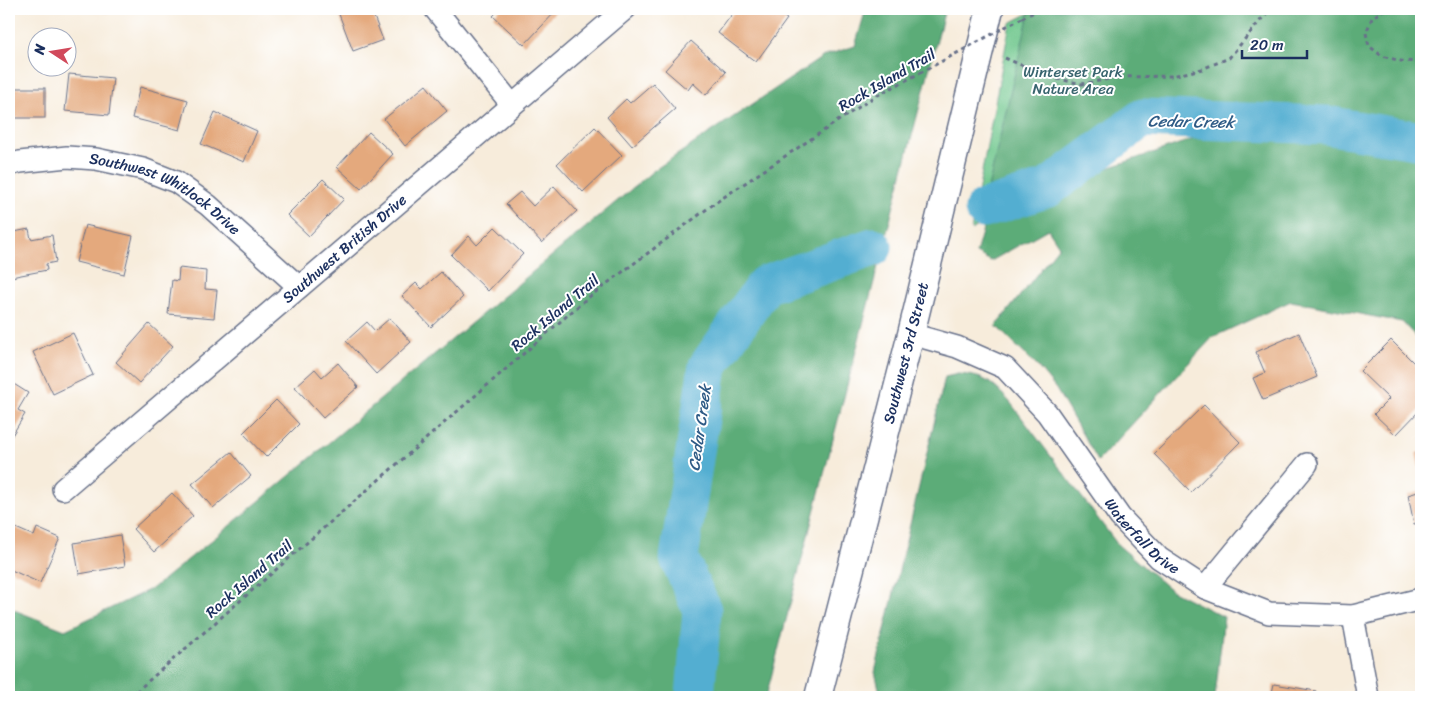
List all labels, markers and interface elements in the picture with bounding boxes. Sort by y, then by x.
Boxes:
north arrow [28,28,78,78]
scale bar [1242,28,1308,60]
text: 20 m [1250,32,1284,58]
street label: Rock Island Trail [833,41,941,118]
text: N [26,42,53,58]
park label: Winterset Park Nature Area [1023,59,1124,102]
water label: Cedar Creek [1148,106,1237,137]
street label: Southwest Whitlock Drive [88,146,247,242]
street label: Southwest British Drive [276,187,413,310]
street label: Rock Island Trail [505,268,606,358]
street label: Southwest 3rd Street [876,279,936,427]
water label: Cedar Creek [679,381,720,473]
street label: Waterfall Drive [1097,492,1185,581]
street label: Rock Island Trail [199,533,299,625]

